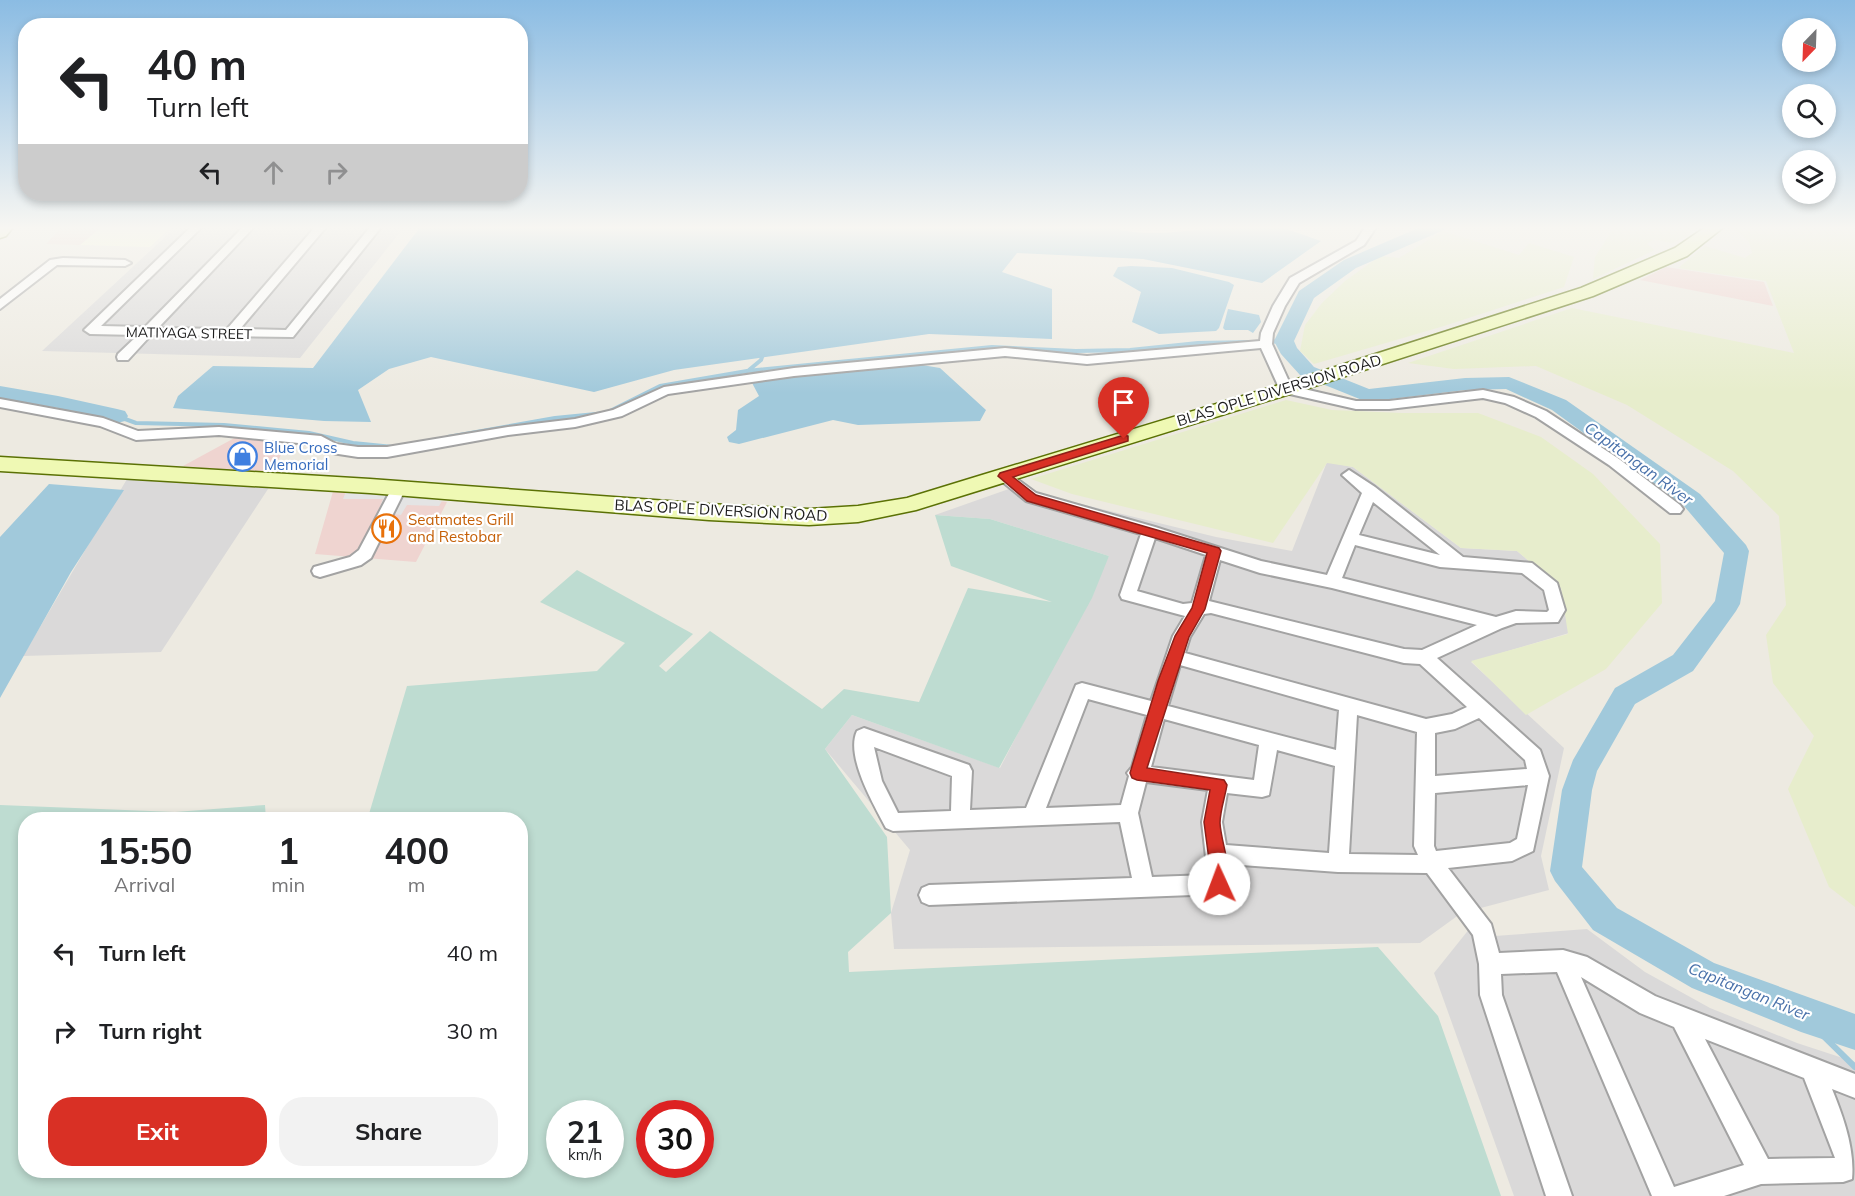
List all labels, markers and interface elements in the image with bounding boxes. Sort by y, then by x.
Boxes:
north arrow [1782,18,1836,72]
map controls [1782,18,1836,204]
text: 40 m [147,38,247,91]
icon: left [48,42,126,120]
button: search [1782,84,1836,138]
text: Turn left [147,90,249,124]
button: layers [1782,150,1836,204]
icon: left [194,156,227,189]
icon: ahead [257,156,290,189]
icon: right [320,156,353,189]
street label: MATIYAGA STREET [126,323,253,343]
street label: BLAS OPLE DIVERSION ROAD [1174,350,1384,430]
pin [1098,377,1149,439]
icon: arrive [1107,386,1140,419]
water label: Capitangan River [1581,417,1698,510]
place label: Blue Cross Memorial [264,438,338,474]
shop icon: Blue Cross Memorial [227,440,259,472]
street label: BLAS OPLE DIVERSION ROAD [614,495,828,525]
place label: Seatmates Grill and Restobar [408,510,514,546]
restaurant icon: Seatmates Grill and Restobar [371,512,403,544]
text: 15:50 [97,828,192,873]
text: 1 [277,828,299,873]
text: 400 [384,828,449,873]
position arrow [1187,852,1251,916]
text: Arrival [114,872,175,897]
text: min [271,872,305,897]
text: m [408,872,425,897]
icon: left [48,937,81,970]
text: Turn left [99,939,186,967]
text: 40 m [447,939,498,967]
water label: Capitangan River [1686,958,1814,1025]
icon: right [48,1015,81,1048]
text: Turn right [99,1017,202,1045]
text: 30 m [447,1017,498,1045]
button: Exit [48,1097,267,1166]
button: Share [279,1097,498,1166]
speed limit sign: 30 [636,1100,714,1178]
text: 21 [567,1113,603,1151]
text: km/h [568,1145,602,1164]

